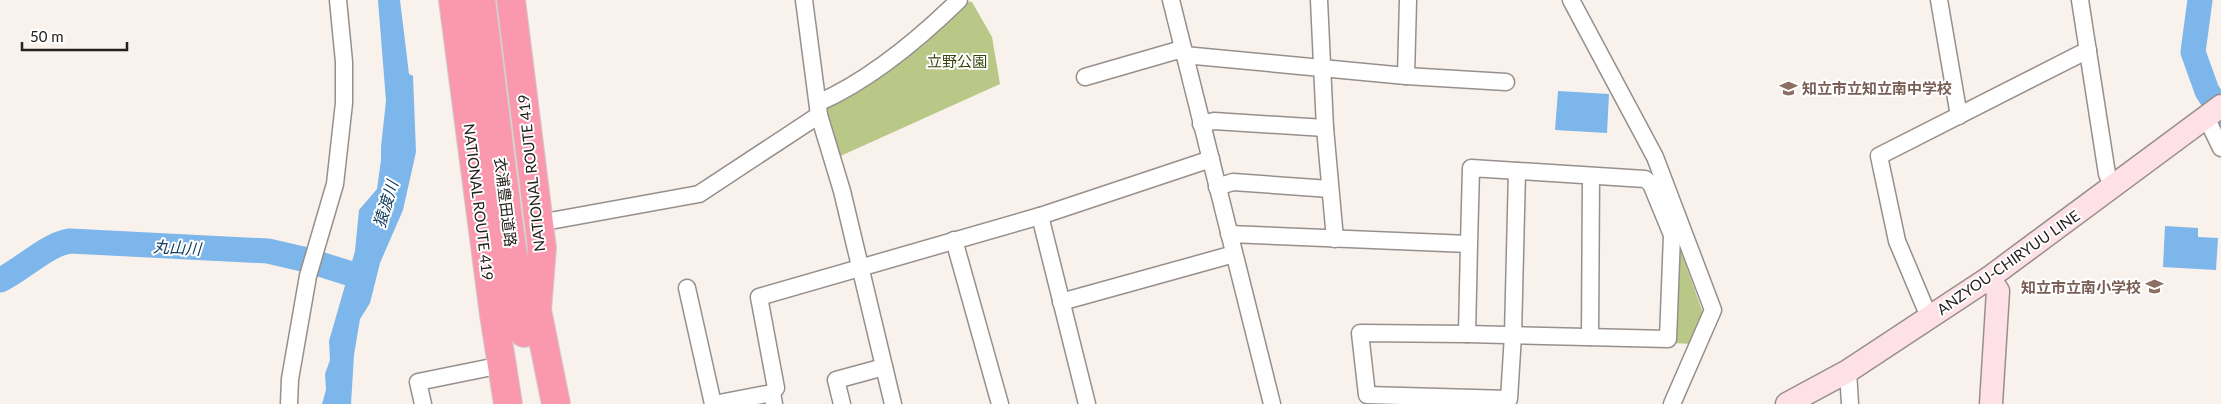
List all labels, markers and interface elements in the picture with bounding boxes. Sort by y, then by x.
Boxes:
scale bar [22,20,128,52]
text: 50 m [30,27,64,45]
park label: 立野公園 [927,52,987,70]
school or university icon: 知立市立知立南中学校 [1778,78,1798,98]
place label: 知立市立知立南中学校 [1802,79,1952,97]
street label: NATIONAL ROUTE 419 [514,93,548,253]
street label: NATIONAL ROUTE 419 [460,122,498,282]
street label: 衣浦豊田道路 [492,156,520,248]
water label: 猿渡川 [369,176,402,230]
street label: ANZYOU-CHIRYUU LINE [1933,206,2083,318]
water label: 丸山川 [153,236,203,258]
school or university icon: 知立市立南小学校 [2145,277,2165,297]
place label: 知立市立南小学校 [2021,278,2141,296]

